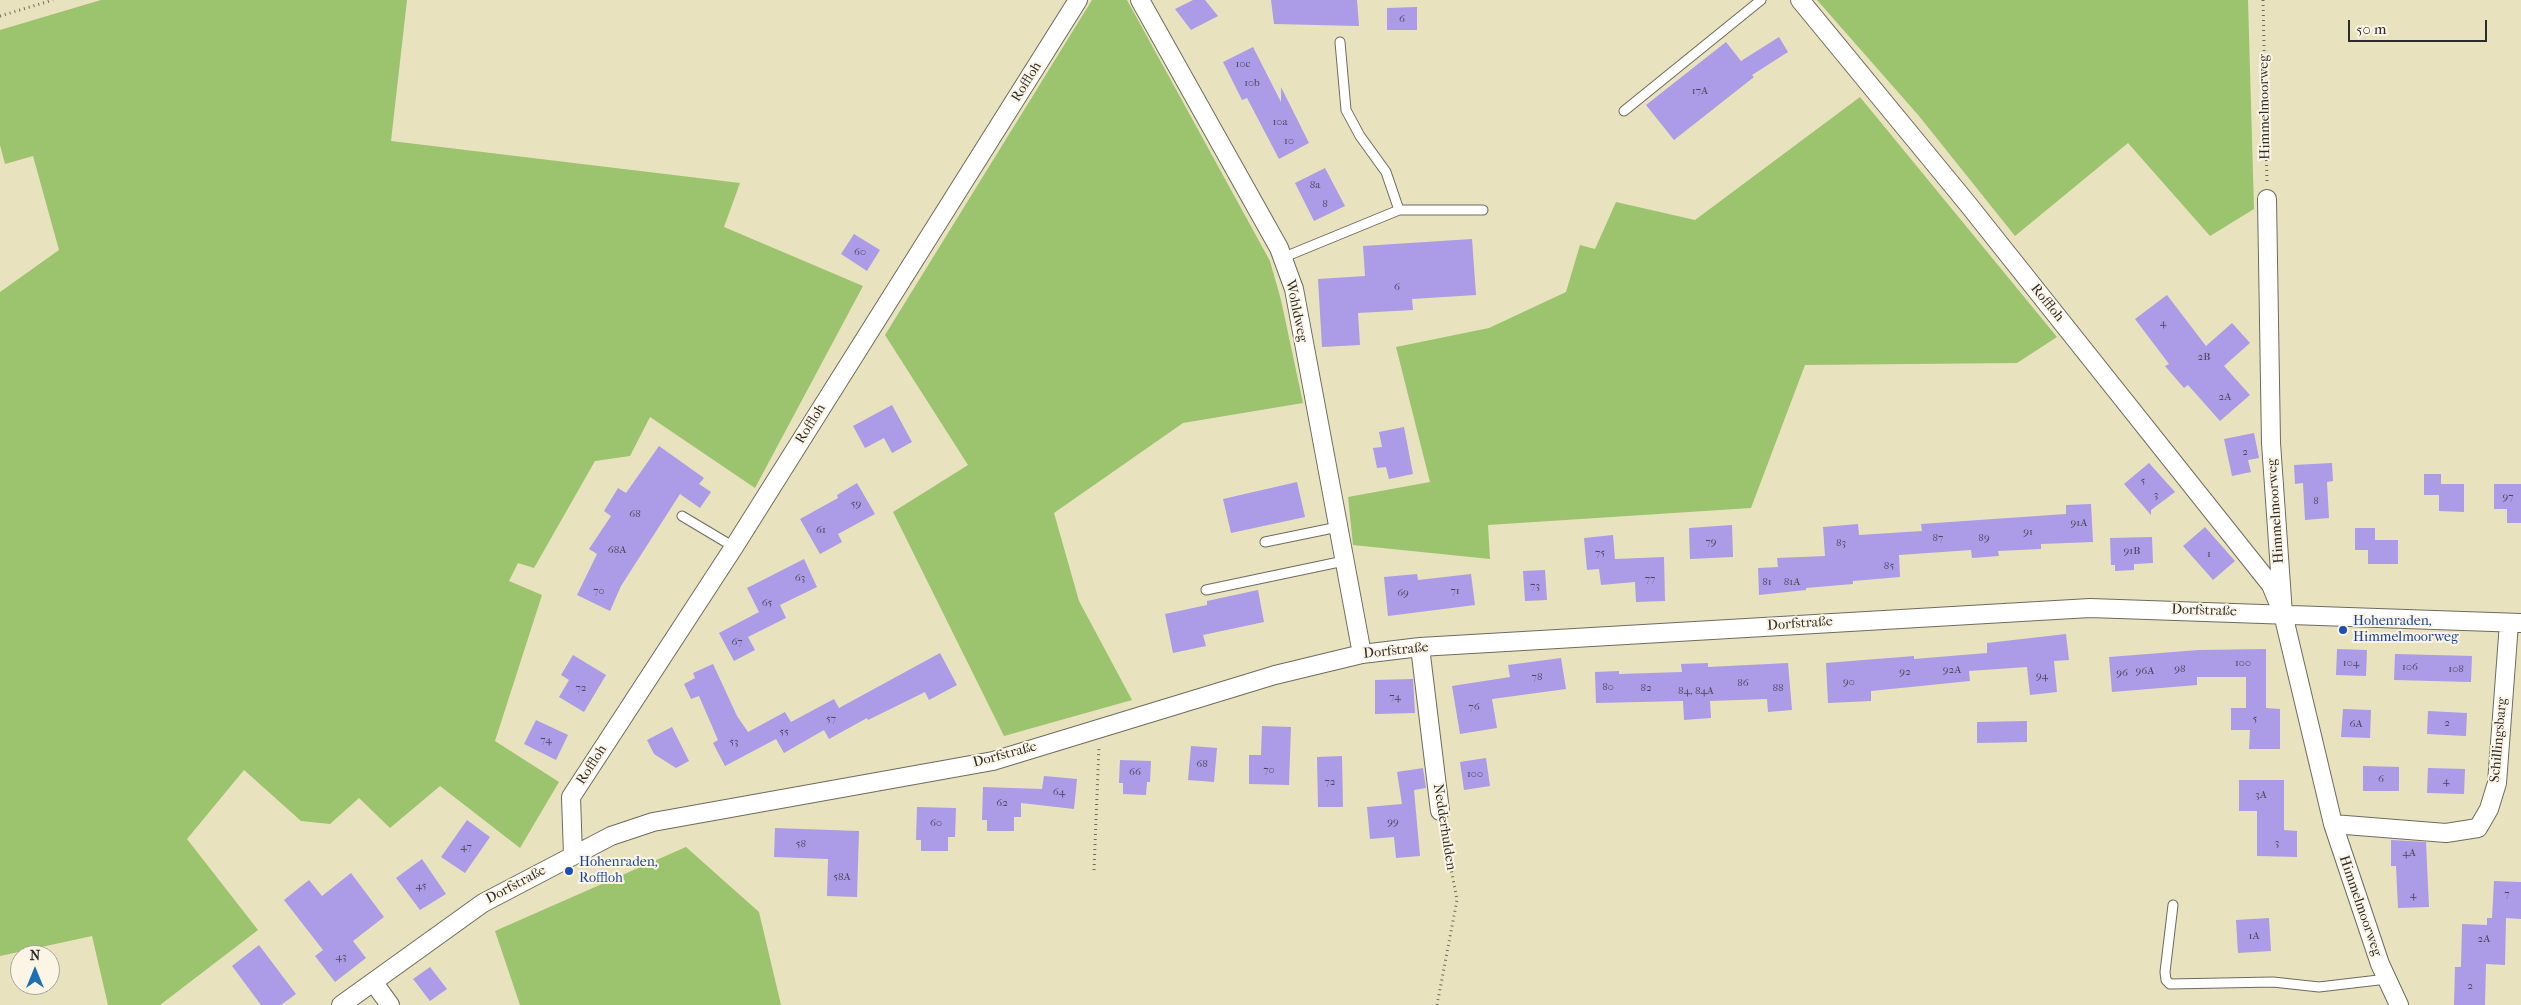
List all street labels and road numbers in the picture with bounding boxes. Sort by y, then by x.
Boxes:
street label: Himmelmoorweg [2256,54,2274,160]
street label: Roffloh [1008,59,1046,105]
street label: Wohldweg [1281,278,1311,344]
street label: Roffloh [2027,281,2067,325]
street label: Roffloh [792,401,830,447]
street label: Himmelmoorweg [2264,458,2288,564]
street label: Dorfstraße [2171,601,2237,621]
street label: Dorfstraße [1767,613,1833,635]
street label: Dorfstraße [1363,639,1429,663]
street label: Schillingsbarg [2487,697,2511,783]
street label: Dorfstraße [971,738,1039,772]
street label: Roffloh [573,742,611,788]
street label: Nedderhulden [1429,783,1459,871]
street label: Himmelmoorweg [2335,853,2385,959]
street label: Dorfstraße [483,862,549,908]

